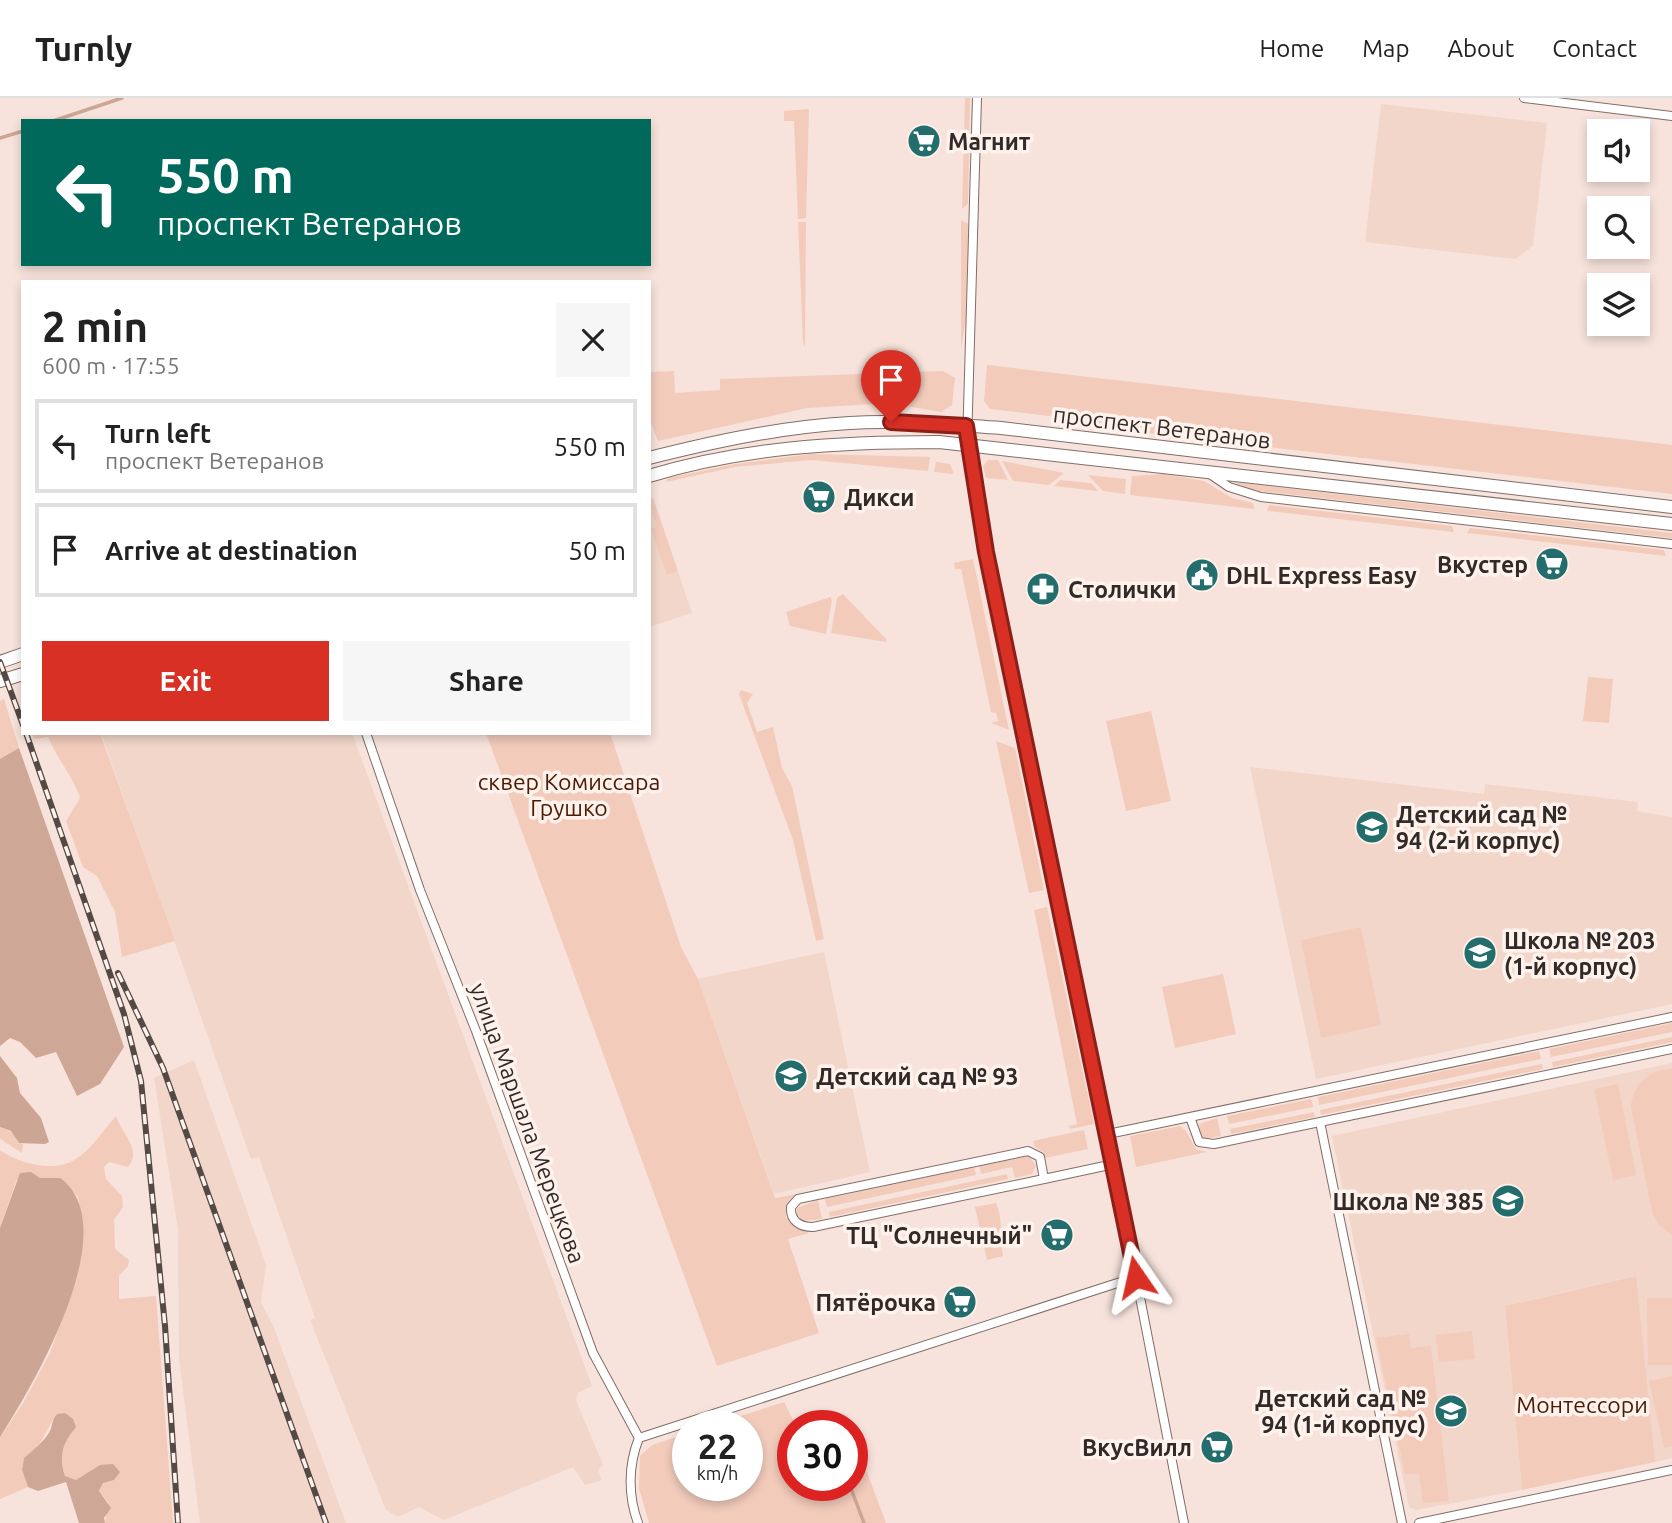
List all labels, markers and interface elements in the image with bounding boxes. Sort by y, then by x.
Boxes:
text: Turnly [35,30,132,67]
text: Home [1259,35,1324,62]
text: Map [1362,35,1409,62]
text: About [1447,35,1514,62]
text: Contact [1552,35,1637,62]
map controls [1587,119,1650,336]
button: sound [1587,119,1650,182]
supermarket icon: Магнит [905,122,943,160]
place label: Магнит [948,129,1031,154]
icon: left [42,147,133,238]
text: 550 m [157,147,294,202]
button: search [1587,196,1650,259]
text: проспект Ветеранов [157,205,462,241]
button: layers [1587,273,1650,336]
text: 2 min [42,303,148,350]
button: close [556,303,630,377]
pin [861,350,921,422]
text: 600 m · 17:55 [42,353,180,378]
icon: arrive [872,361,910,399]
street label: проспект Ветеранов [1052,401,1272,453]
text: Turn left [105,419,211,448]
icon: left [46,427,84,465]
text: 550 m [554,432,626,461]
text: проспект Ветеранов [105,448,324,473]
supermarket icon: Дикси [800,478,838,516]
place label: Дикси [844,485,914,510]
icon: arrive [46,531,84,569]
text: Arrive at destination [105,536,358,565]
text: 50 m [568,536,626,565]
supermarket icon: Вкустер [1533,545,1571,583]
place label: Вкустер [1437,552,1528,577]
public building icon: DHL Express Easy [1183,556,1221,594]
place label: DHL Express Easy [1226,563,1417,588]
pharmacy icon: Столички [1024,570,1062,608]
place label: Столички [1068,577,1176,602]
button: Exit [42,641,329,721]
button: Share [343,641,630,721]
park label: сквер Комиссара Грушко [478,769,660,820]
place label: Детский сад № 94 (2-й корпус) [1396,802,1567,854]
school or university icon: Детский сад № 94 (2-й корпус) [1353,808,1391,846]
place label: Школа № 203 (1-й корпус) [1504,928,1656,980]
school or university icon: Школа № 203 (1-й корпус) [1461,934,1499,972]
street label: улица Маршала Мерецкова [466,980,590,1266]
school or university icon: Детский сад № 93 [772,1057,810,1095]
place label: Детский сад № 93 [816,1064,1018,1089]
school or university icon: Школа № 385 [1489,1182,1527,1220]
place label: Школа № 385 [1332,1189,1484,1214]
supermarket icon: ТЦ "Солнечный" [1038,1216,1076,1254]
place label: ТЦ "Солнечный" [846,1223,1032,1248]
position arrow [1099,1240,1173,1314]
supermarket icon: Пятёрочка [941,1283,979,1321]
place label: Пятёрочка [816,1290,936,1315]
place label: Детский сад № 94 (1-й корпус) [1255,1386,1426,1438]
school or university icon: Детский сад № 94 (1-й корпус) [1432,1392,1470,1430]
park label: Монтессори [1516,1392,1648,1417]
speed limit sign: 30 [777,1410,868,1501]
text: 22 [698,1426,737,1466]
supermarket icon: ВкусВилл [1198,1428,1236,1466]
place label: ВкусВилл [1082,1435,1192,1460]
text: km/h [697,1463,738,1483]

